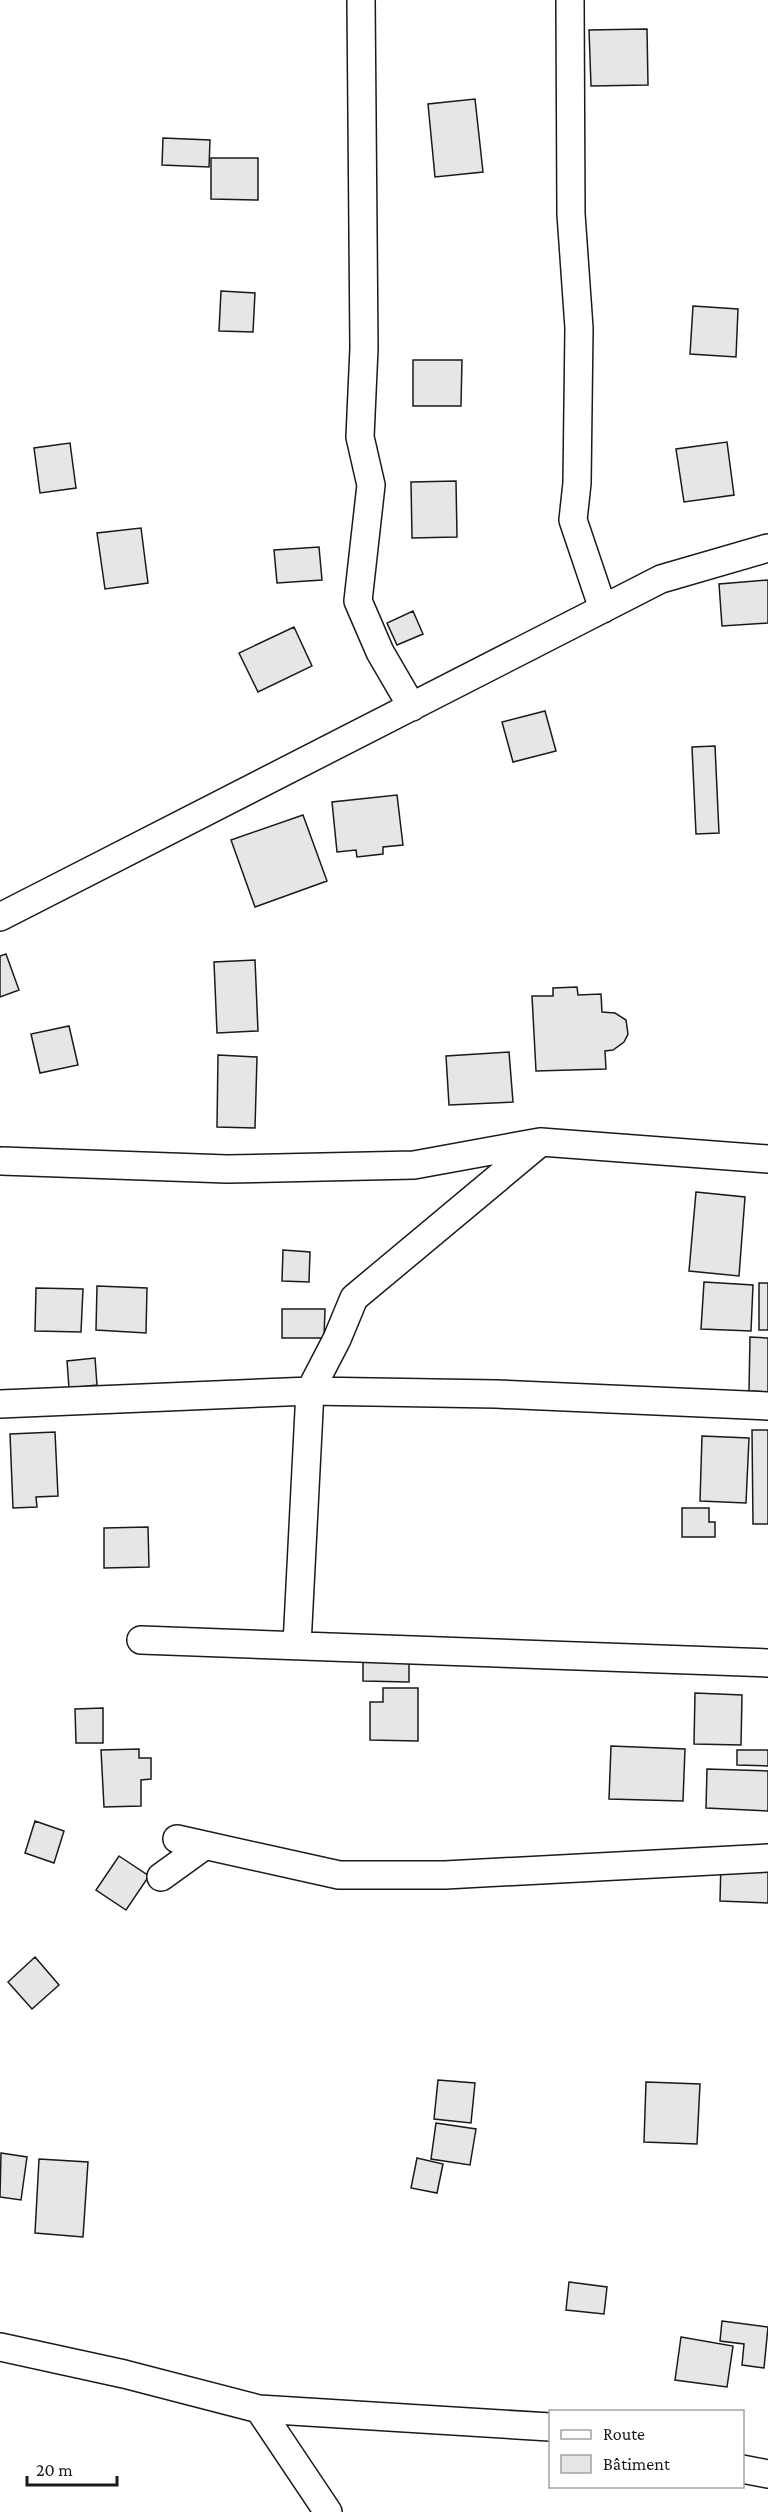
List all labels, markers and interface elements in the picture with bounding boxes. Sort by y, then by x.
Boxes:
legend [549,2410,744,2488]
text: Route [603,2424,645,2444]
scale bar [27,2449,117,2487]
text: Bâtiment [603,2454,671,2474]
text: 20 m [36,2460,73,2480]

